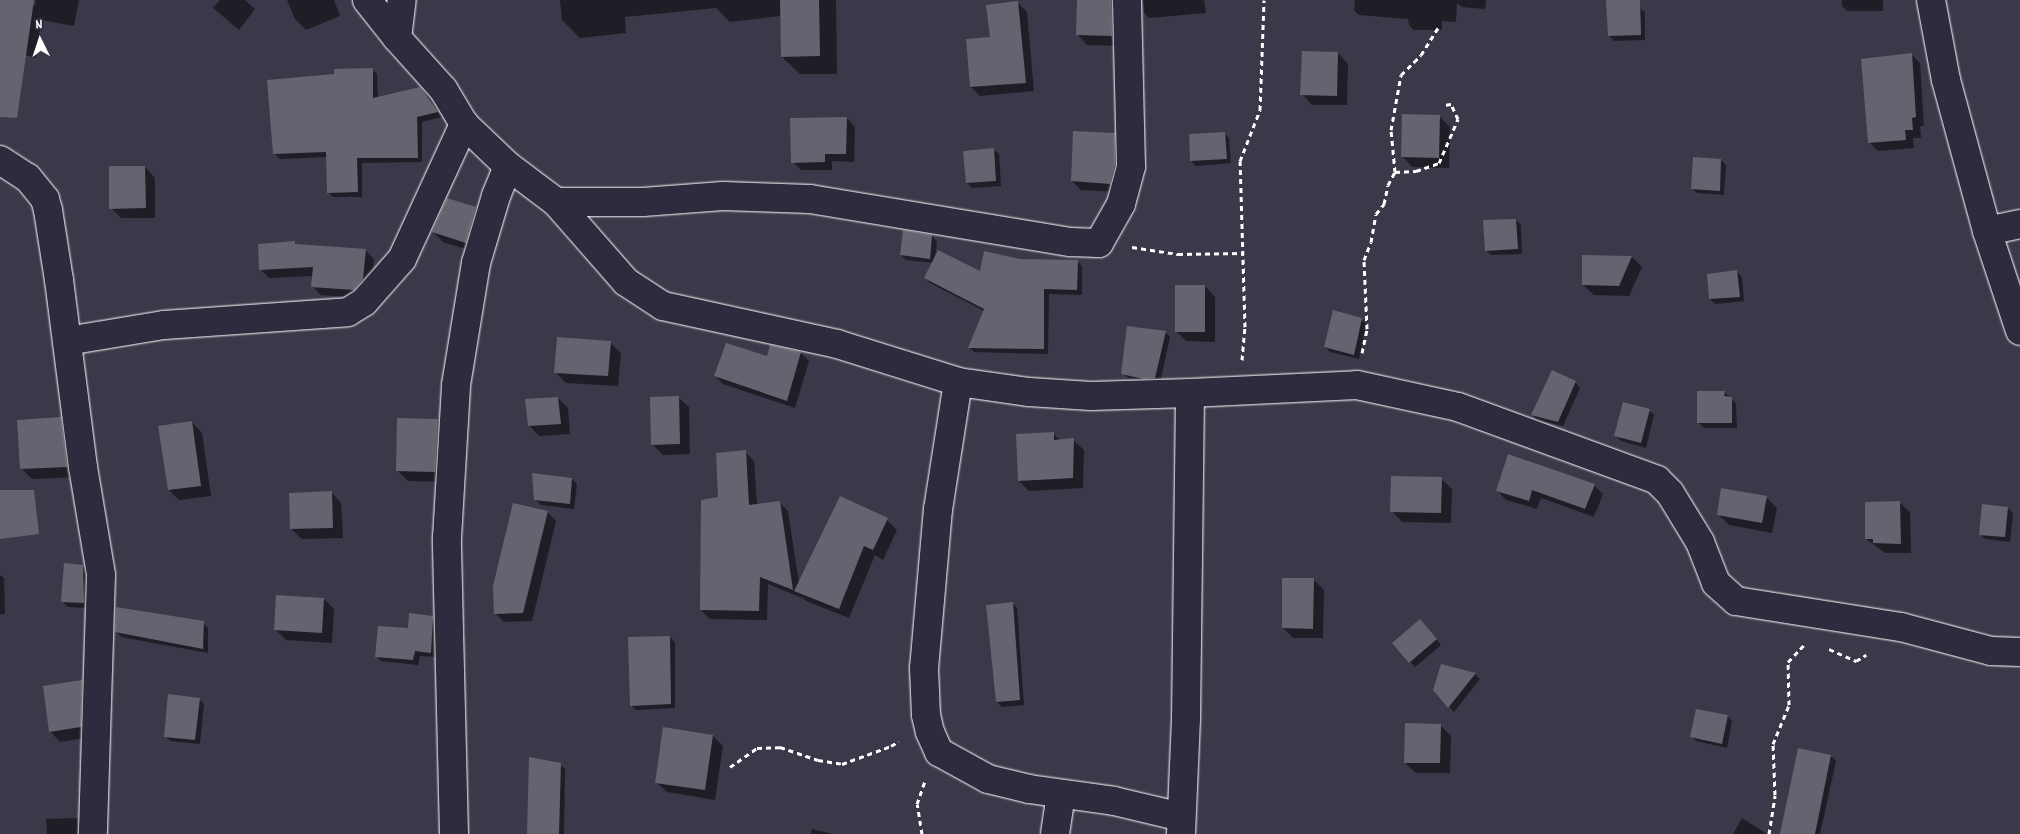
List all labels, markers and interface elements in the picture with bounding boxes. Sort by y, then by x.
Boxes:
north arrow [15,15,65,65]
text: N [35,15,43,35]

